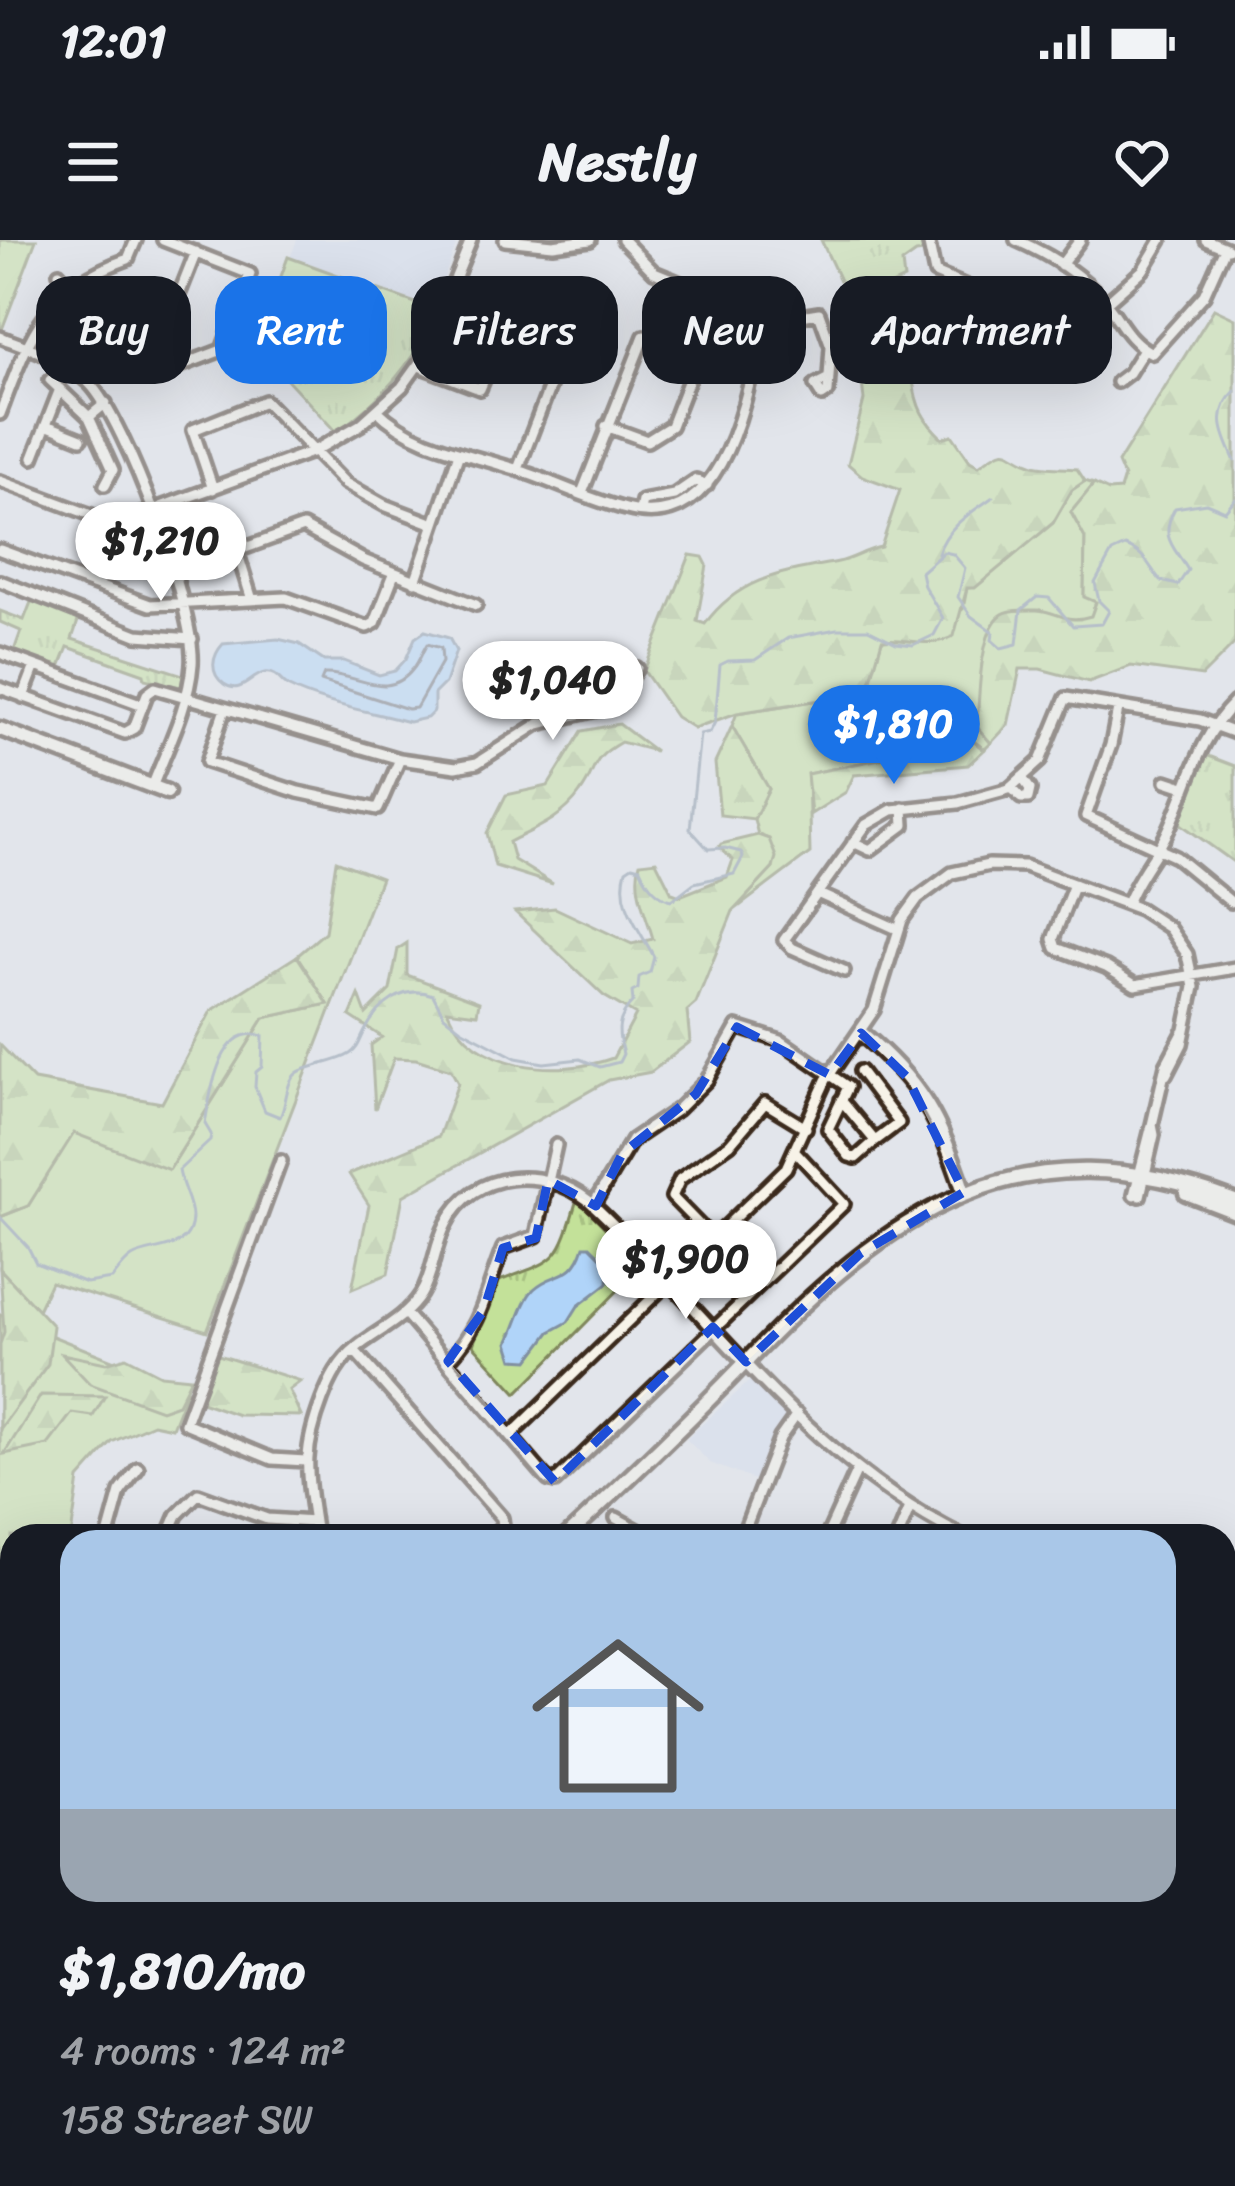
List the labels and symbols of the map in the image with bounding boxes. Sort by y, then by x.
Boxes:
pin: $1,210 [63,502,259,604]
pin: $1,040 [455,641,651,743]
pin: $1,810 [796,685,992,787]
pin: $1,900 [588,1220,784,1322]

